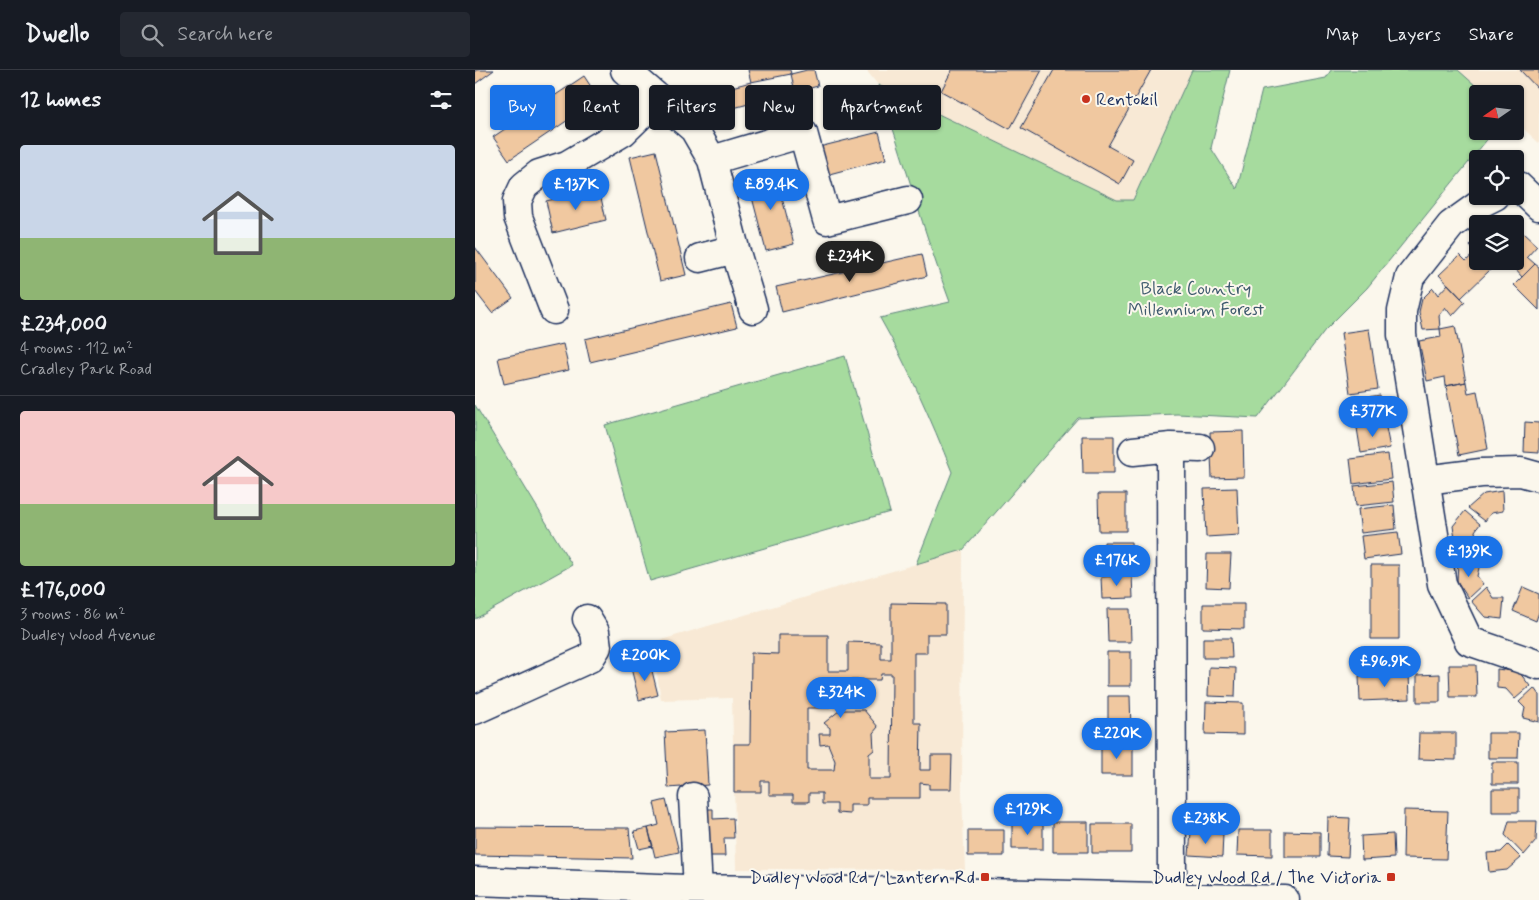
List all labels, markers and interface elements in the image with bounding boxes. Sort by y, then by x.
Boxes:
search box [120,12,470,57]
text: Dwello [25,19,90,50]
icon: search [138,21,166,49]
text: Search here [178,22,273,47]
text: Map [1326,23,1359,47]
text: Layers [1387,23,1441,47]
text: Share [1469,23,1514,47]
chip: Buy [490,85,555,130]
chip: Rent [565,85,639,130]
chip: Filters [649,85,735,130]
chip: New [745,85,813,130]
chip: Apartment [823,85,941,130]
north arrow [1469,85,1524,140]
map controls [1469,85,1524,270]
text: 12 homes [20,86,101,114]
icon: filters [427,86,455,114]
place label: Rentokil [1096,88,1158,112]
marker: Rentokil [1080,93,1092,105]
button: locate [1469,150,1524,205]
pin: £137K [541,168,611,211]
pin: £89.4K [730,168,812,211]
text: £137K [553,174,599,195]
text: £89.4K [744,174,798,195]
icon: home [193,178,283,268]
button: layers [1469,215,1524,270]
pin: £234K [815,240,885,283]
text: £234K [827,246,873,267]
park label: Black Country Millennium Forest [1128,277,1265,322]
text: £234,000 [20,310,107,338]
text: 4 rooms · 112 m² [20,338,133,359]
text: Cradley Park Road [20,359,152,380]
pin: £377K [1338,396,1408,438]
text: £377K [1350,401,1396,422]
icon: home [193,443,283,533]
pin: £139K [1434,536,1504,578]
text: £139K [1447,541,1491,562]
pin: £176K [1082,544,1152,587]
text: £176K [1094,550,1140,571]
text: £176,000 [20,576,106,604]
text: 3 rooms · 86 m² [20,604,125,625]
text: Dudley Wood Avenue [20,625,156,646]
pin: £200K [610,640,680,682]
text: £200K [620,645,670,666]
pin: £96.9K [1344,646,1426,688]
text: £96.9K [1360,651,1410,672]
pin: £324K [806,676,876,719]
text: £324K [817,682,865,703]
pin: £220K [1082,718,1152,760]
text: £220K [1093,723,1141,744]
pin: £129K [993,794,1063,836]
text: £129K [1005,799,1051,820]
pin: £238K [1171,802,1241,845]
text: £238K [1183,808,1229,829]
place label: Dudley Wood Rd / Lantern Rd [750,866,975,890]
place label: Dudley Wood Rd / The Victoria [1152,866,1381,890]
marker: Dudley Wood Rd / Lantern Rd [979,871,991,883]
marker: Dudley Wood Rd / The Victoria [1385,871,1397,883]

